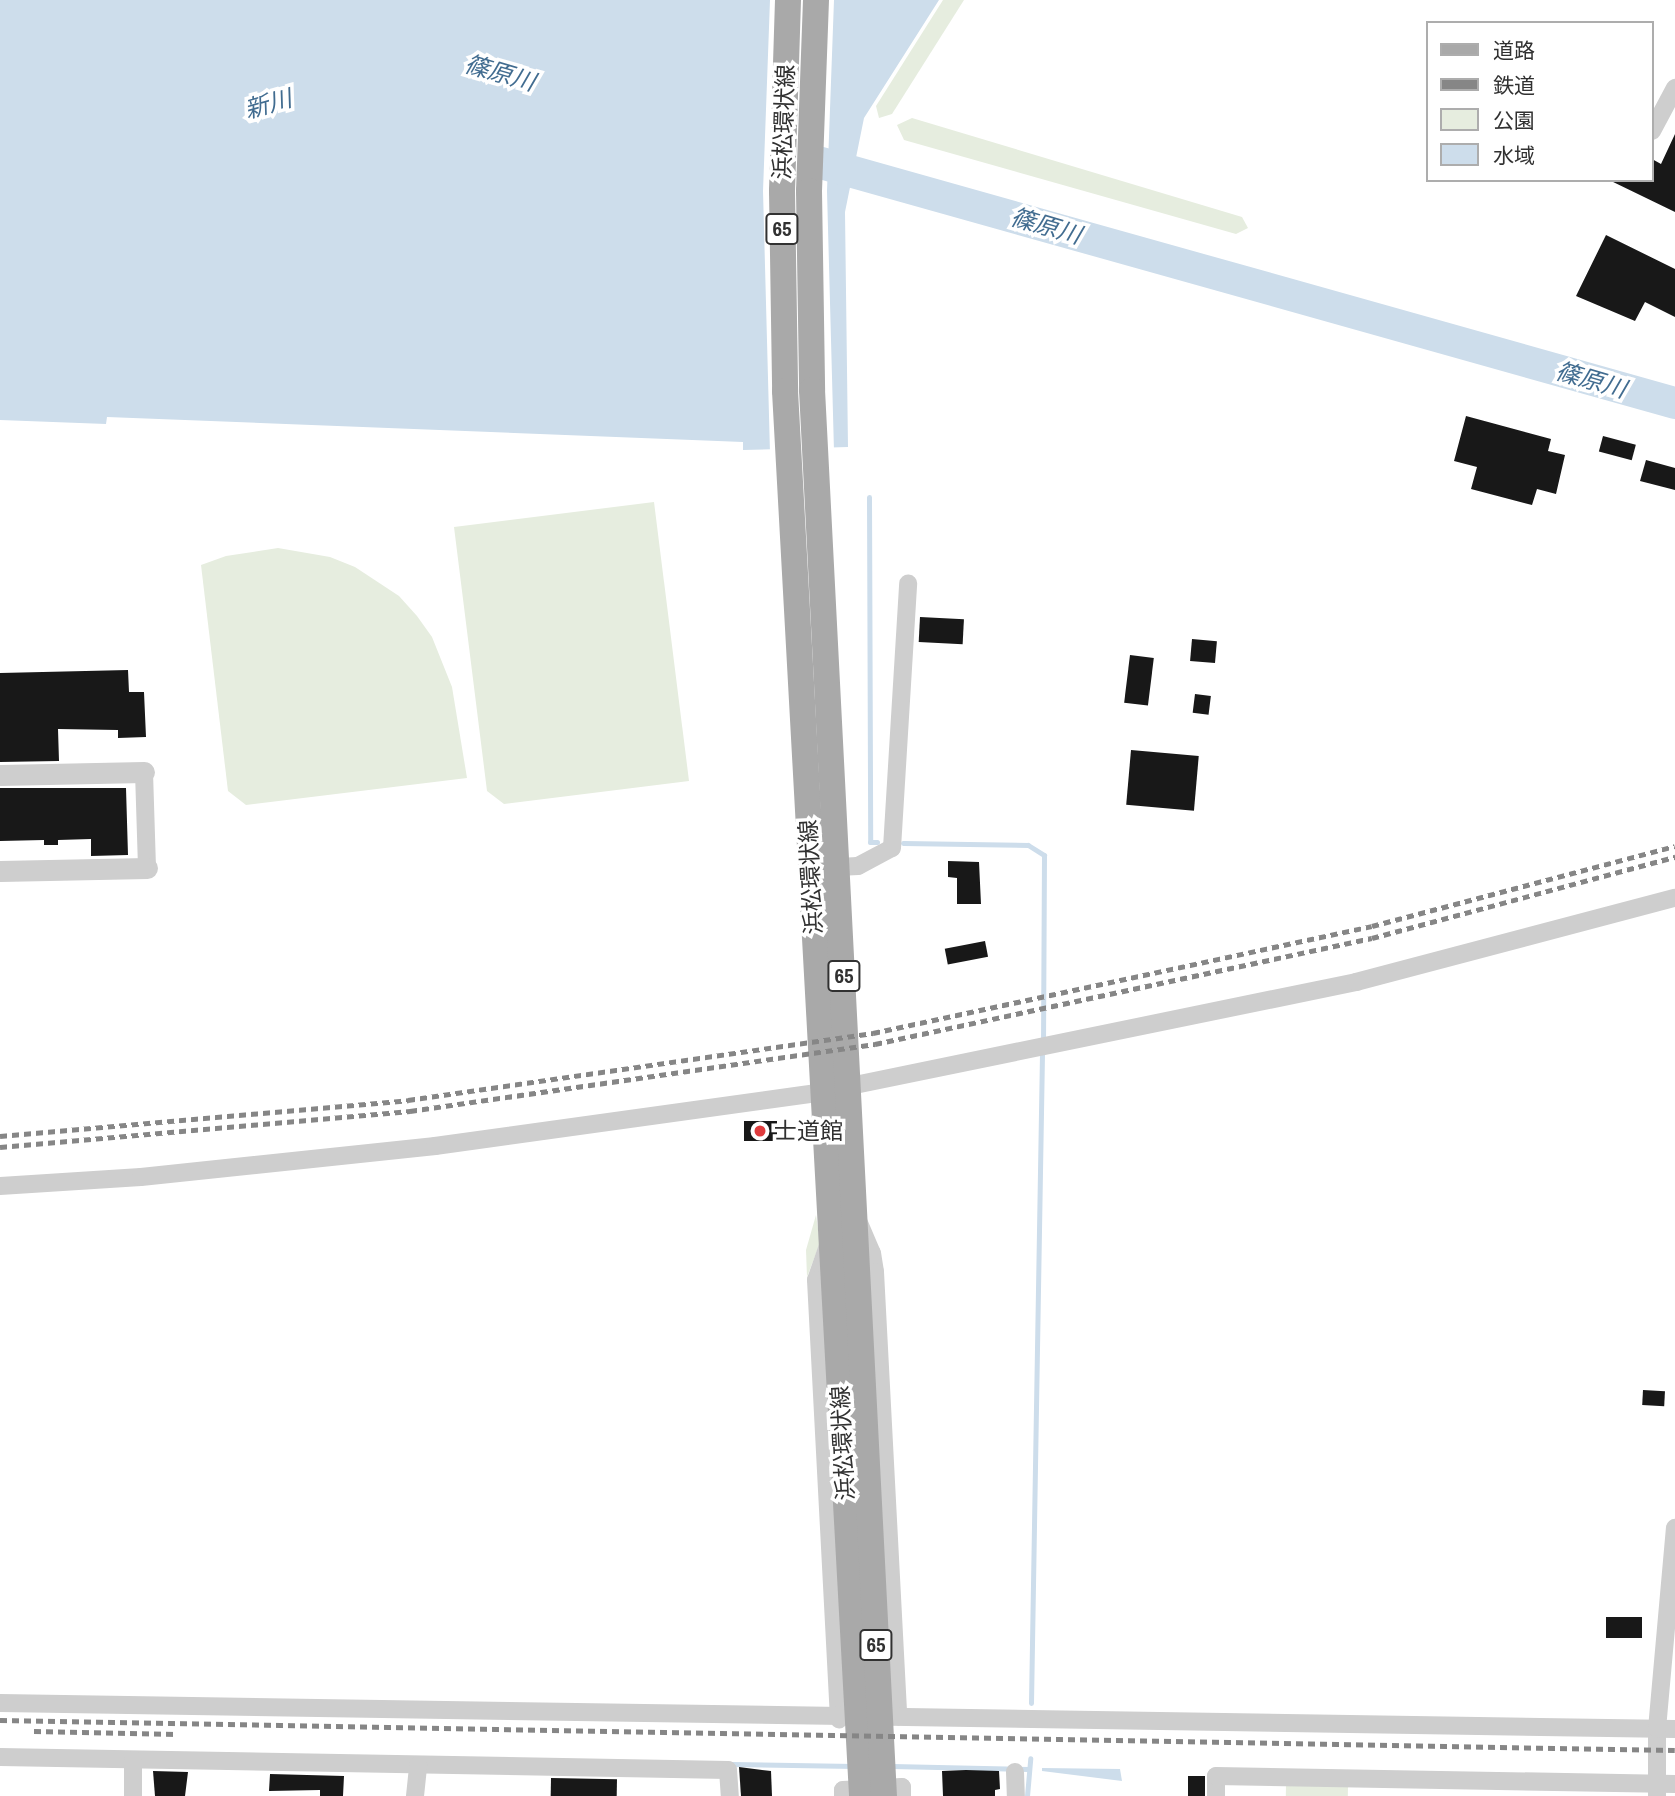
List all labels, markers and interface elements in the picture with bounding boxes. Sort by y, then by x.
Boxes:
legend [1426,21,1654,182]
text: 道路 [1493,36,1535,65]
water label: 篠原川 [461,49,539,97]
street label: 浜松環状線 [768,64,800,180]
text: 鉄道 [1493,71,1535,100]
water label: 新川 [241,84,295,124]
text: 公園 [1493,106,1535,135]
text: 水域 [1493,141,1535,170]
water label: 篠原川 [1007,202,1085,250]
road number: 65 [764,212,800,246]
water label: 篠原川 [1552,356,1630,404]
street label: 浜松環状線 [794,819,828,935]
road number: 65 [826,958,862,993]
place label: 士道館 [774,1117,843,1145]
marker: 士道館 [752,1123,768,1139]
street label: 浜松環状線 [826,1385,860,1501]
road number: 65 [858,1628,894,1662]

